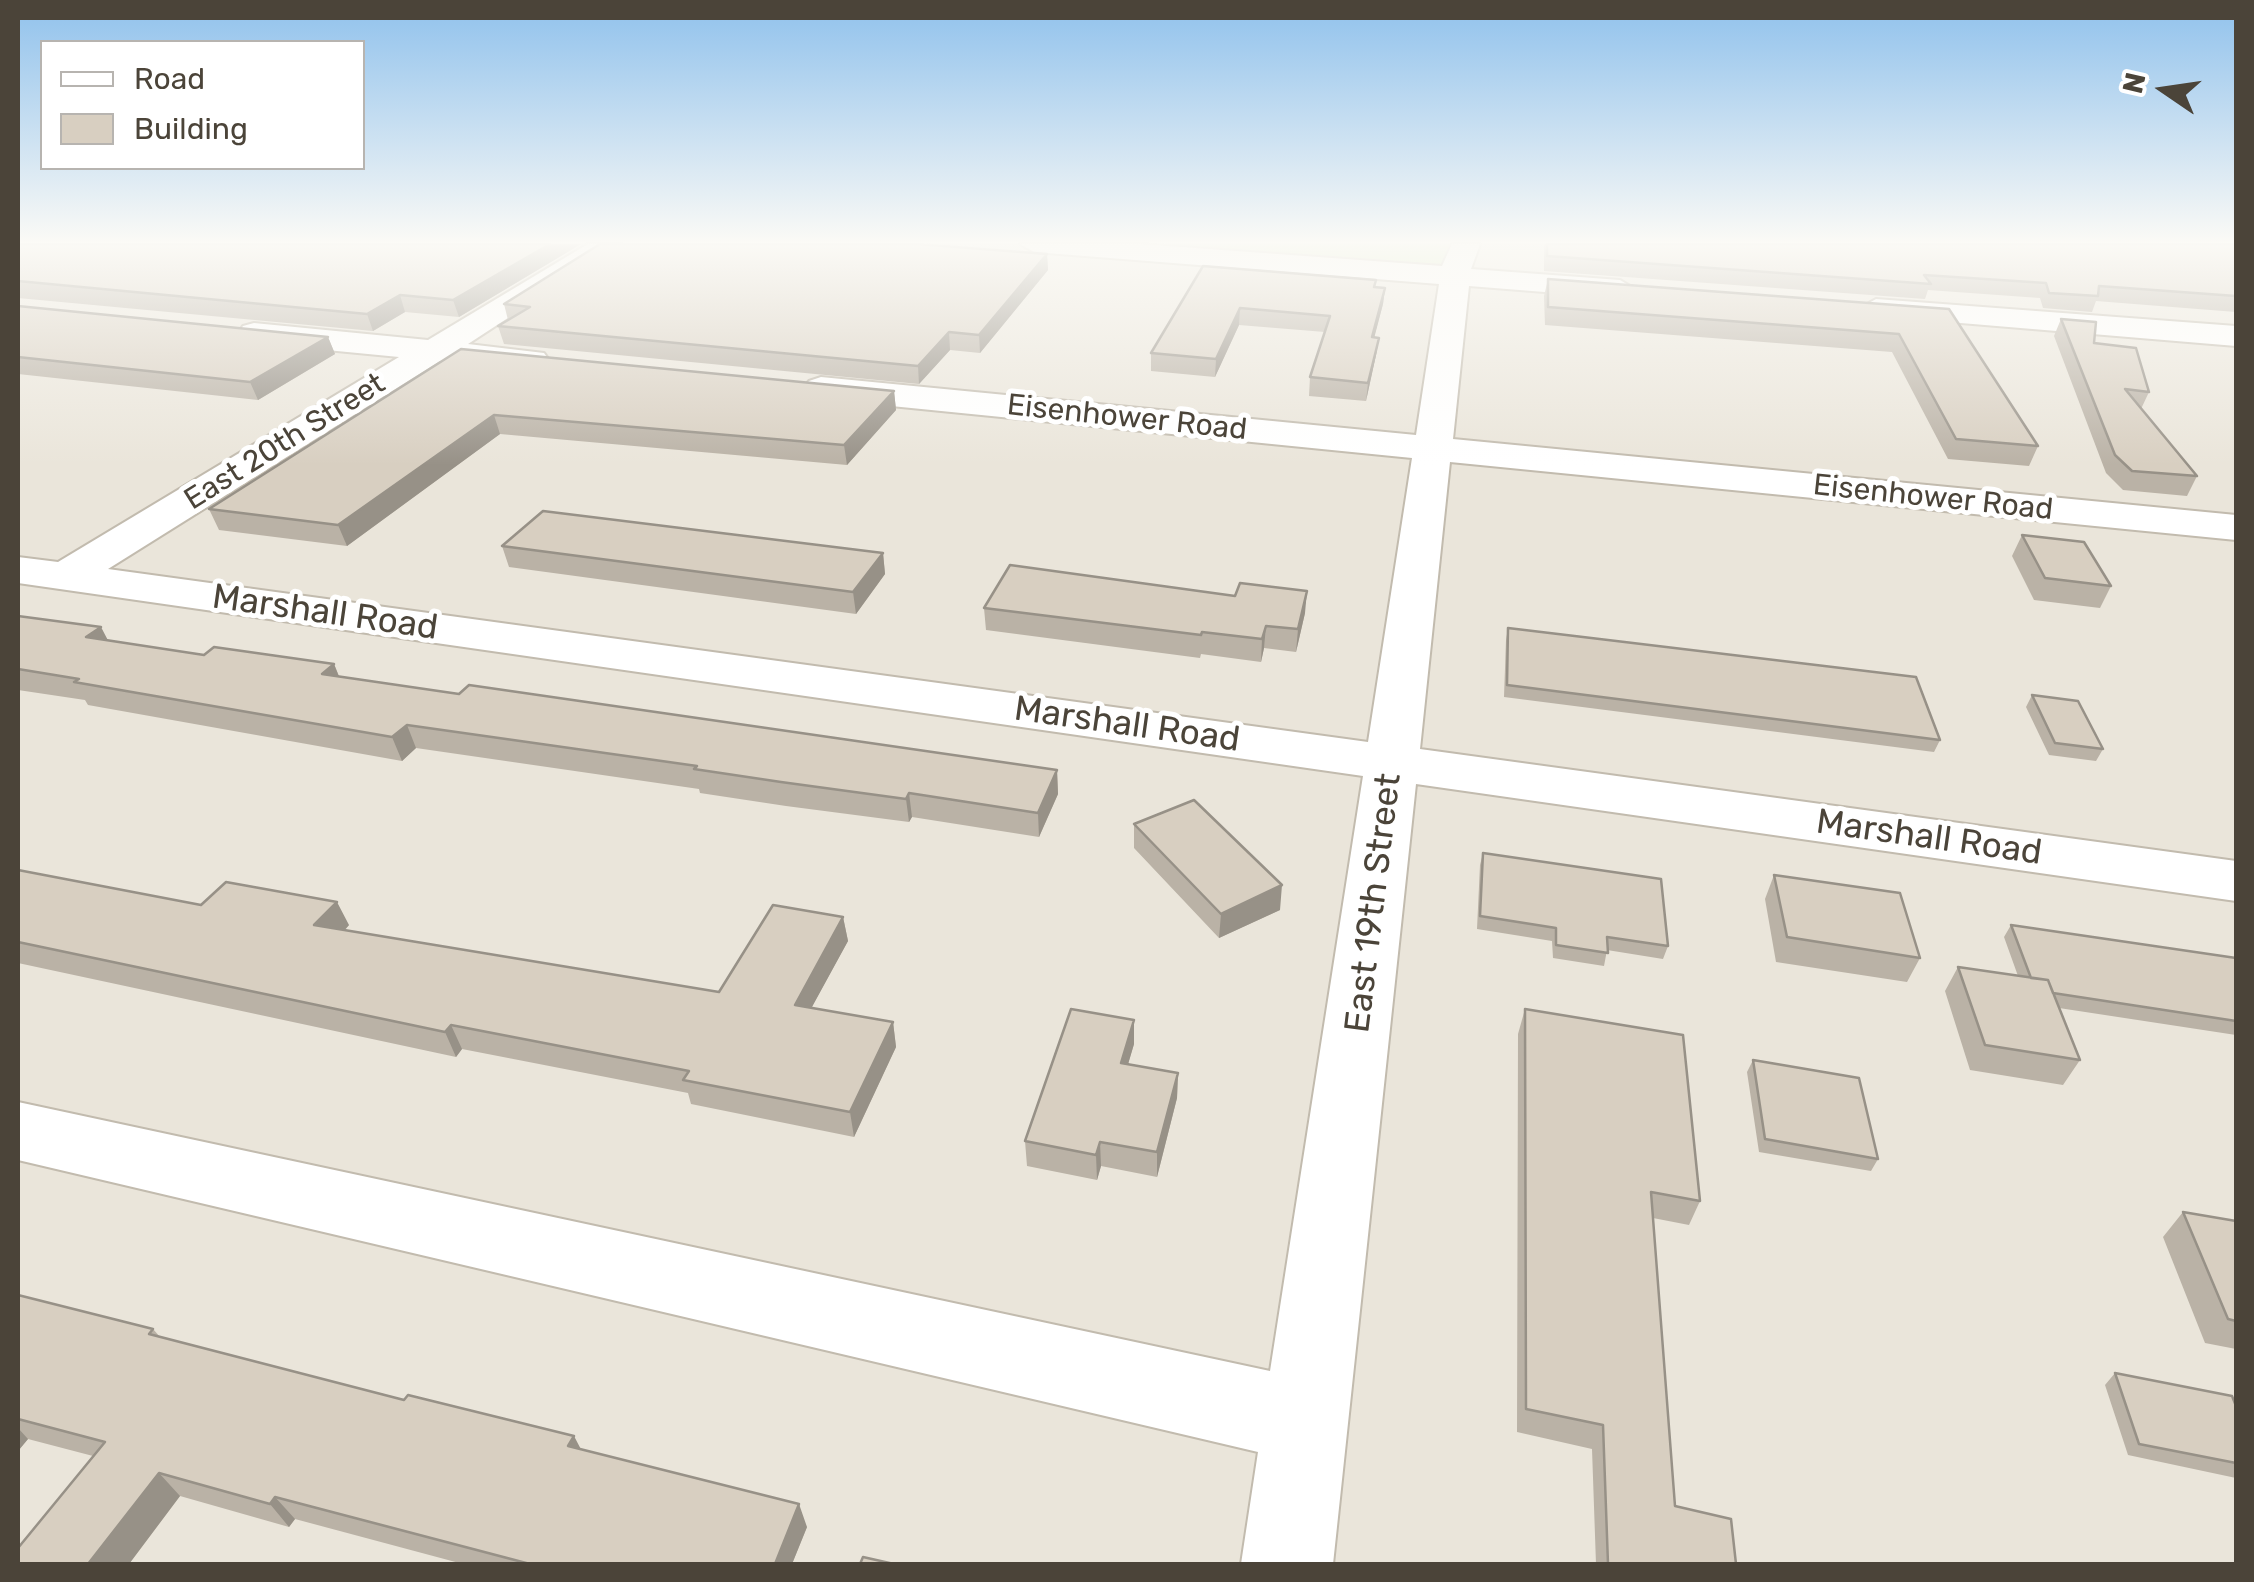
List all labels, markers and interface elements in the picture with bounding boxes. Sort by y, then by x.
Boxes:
legend [40,40,365,170]
north arrow [2114,40,2214,140]
text: Road [134,61,205,97]
text: N [2116,70,2153,97]
text: Building [134,111,248,147]
street label: East 20th Street [178,366,392,518]
street label: Eisenhower Road [1005,387,1249,449]
street label: Eisenhower Road [1811,467,2055,529]
street label: Marshall Road [209,576,441,650]
street label: Marshall Road [1011,688,1243,762]
street label: East 19th Street [1337,771,1411,1035]
street label: Marshall Road [1813,801,2045,875]

